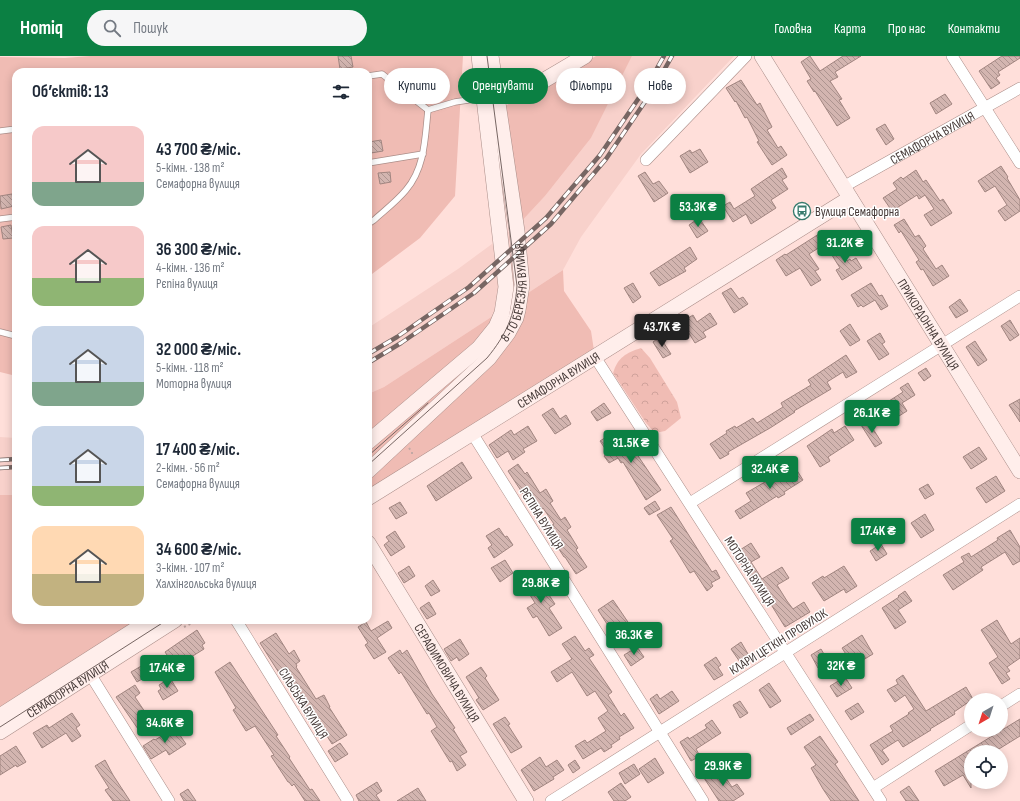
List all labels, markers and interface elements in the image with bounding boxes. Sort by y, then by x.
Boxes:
search box [87,10,367,46]
text: Homiq [20,17,63,40]
icon: search [101,17,123,39]
text: Пошук [133,19,168,38]
text: Головна [774,20,812,37]
text: Карта [834,20,866,37]
text: Про нас [888,20,926,37]
text: Контакти [948,20,1000,37]
chip: Купити [384,68,450,104]
chip: Орендувати [458,68,548,104]
chip: Фільтри [556,68,626,104]
chip: Нове [634,68,686,104]
icon: filters [330,81,352,103]
text: Об’єктів: 13 [32,82,109,102]
street label: СЕМАФОРНА ВУЛИЦЯ [887,108,978,168]
text: 43 700 ₴/міс. [156,140,241,160]
icon: home [64,142,112,190]
text: 5-кімн. · 138 m² [156,160,224,176]
text: Семафорна вулиця [156,176,240,192]
pin: 53.3K ₴ [661,194,735,228]
text: 53.3K ₴ [679,199,717,215]
bus stop icon: Вулиця Семафорна [792,201,812,221]
place label: Вулиця Семафорна [815,204,899,220]
pin: 31.2K ₴ [808,230,882,264]
text: 31.2K ₴ [826,235,864,251]
text: 36 300 ₴/міс. [156,240,241,260]
icon: home [64,242,112,290]
street label: 8-ГО БЕРЕЗНЯ ВУЛИЦЯ [497,242,531,345]
text: 4-кімн. · 136 m² [156,260,225,276]
text: Рєпіна вулиця [156,276,218,292]
street label: ПРИКОРДОННА ВУЛИЦЯ [894,276,962,374]
pin: 43.7K ₴ [625,314,699,348]
text: 43.7K ₴ [643,319,681,335]
text: 32 000 ₴/міс. [156,340,241,360]
icon: home [64,342,112,390]
street label: СЕМАФОРНА ВУЛИЦЯ [514,349,603,412]
text: 5-кімн. · 118 m² [156,360,224,376]
text: Моторна вулиця [156,376,232,392]
pin: 26.1K ₴ [835,400,909,434]
text: 26.1K ₴ [853,405,891,421]
pin: 31.5K ₴ [594,430,668,464]
text: 31.5K ₴ [612,435,650,451]
text: 17 400 ₴/міс. [156,440,240,460]
icon: home [64,442,112,490]
pin: 32.4K ₴ [733,456,807,490]
text: 2-кімн. · 56 m² [156,460,220,476]
text: 32.4K ₴ [751,461,789,477]
text: Семафорна вулиця [156,476,240,492]
street label: РЄПІНА ВУЛИЦЯ [516,485,567,553]
pin: 17.4K ₴ [841,518,915,552]
text: 17.4K ₴ [860,523,896,539]
street label: МОТОРНА ВУЛИЦЯ [721,534,778,610]
text: 34 600 ₴/міс. [156,540,241,560]
icon: home [64,542,112,590]
text: 3-кімн. · 107 m² [156,560,225,576]
pin: 29.8K ₴ [504,570,578,604]
text: 29.8K ₴ [522,575,560,591]
text: Халхінгольська вулиця [156,576,257,592]
street label: КЛАРИ ЦЕТКІН ПРОВУЛОК [727,605,831,678]
street label: СЕРАФИМОВИЧА ВУЛИЦЯ [410,621,483,725]
pin: 36.3K ₴ [597,622,671,656]
text: 36.3K ₴ [615,627,653,643]
pin: 32K ₴ [813,653,869,687]
pin: 17.4K ₴ [130,655,204,689]
street label: СЕМАФОРНА ВУЛИЦЯ [24,657,112,722]
text: 32K ₴ [827,658,855,674]
text: 17.4K ₴ [149,660,185,676]
street label: СІЛЬСЬКА ВУЛИЦЯ [275,665,331,742]
north arrow [964,693,1008,737]
map controls [964,693,1008,789]
pin: 34.6K ₴ [128,710,202,744]
text: 34.6K ₴ [146,715,184,731]
button: locate [964,745,1008,789]
pin: 29.9K ₴ [686,753,760,787]
text: 29.9K ₴ [704,758,742,774]

